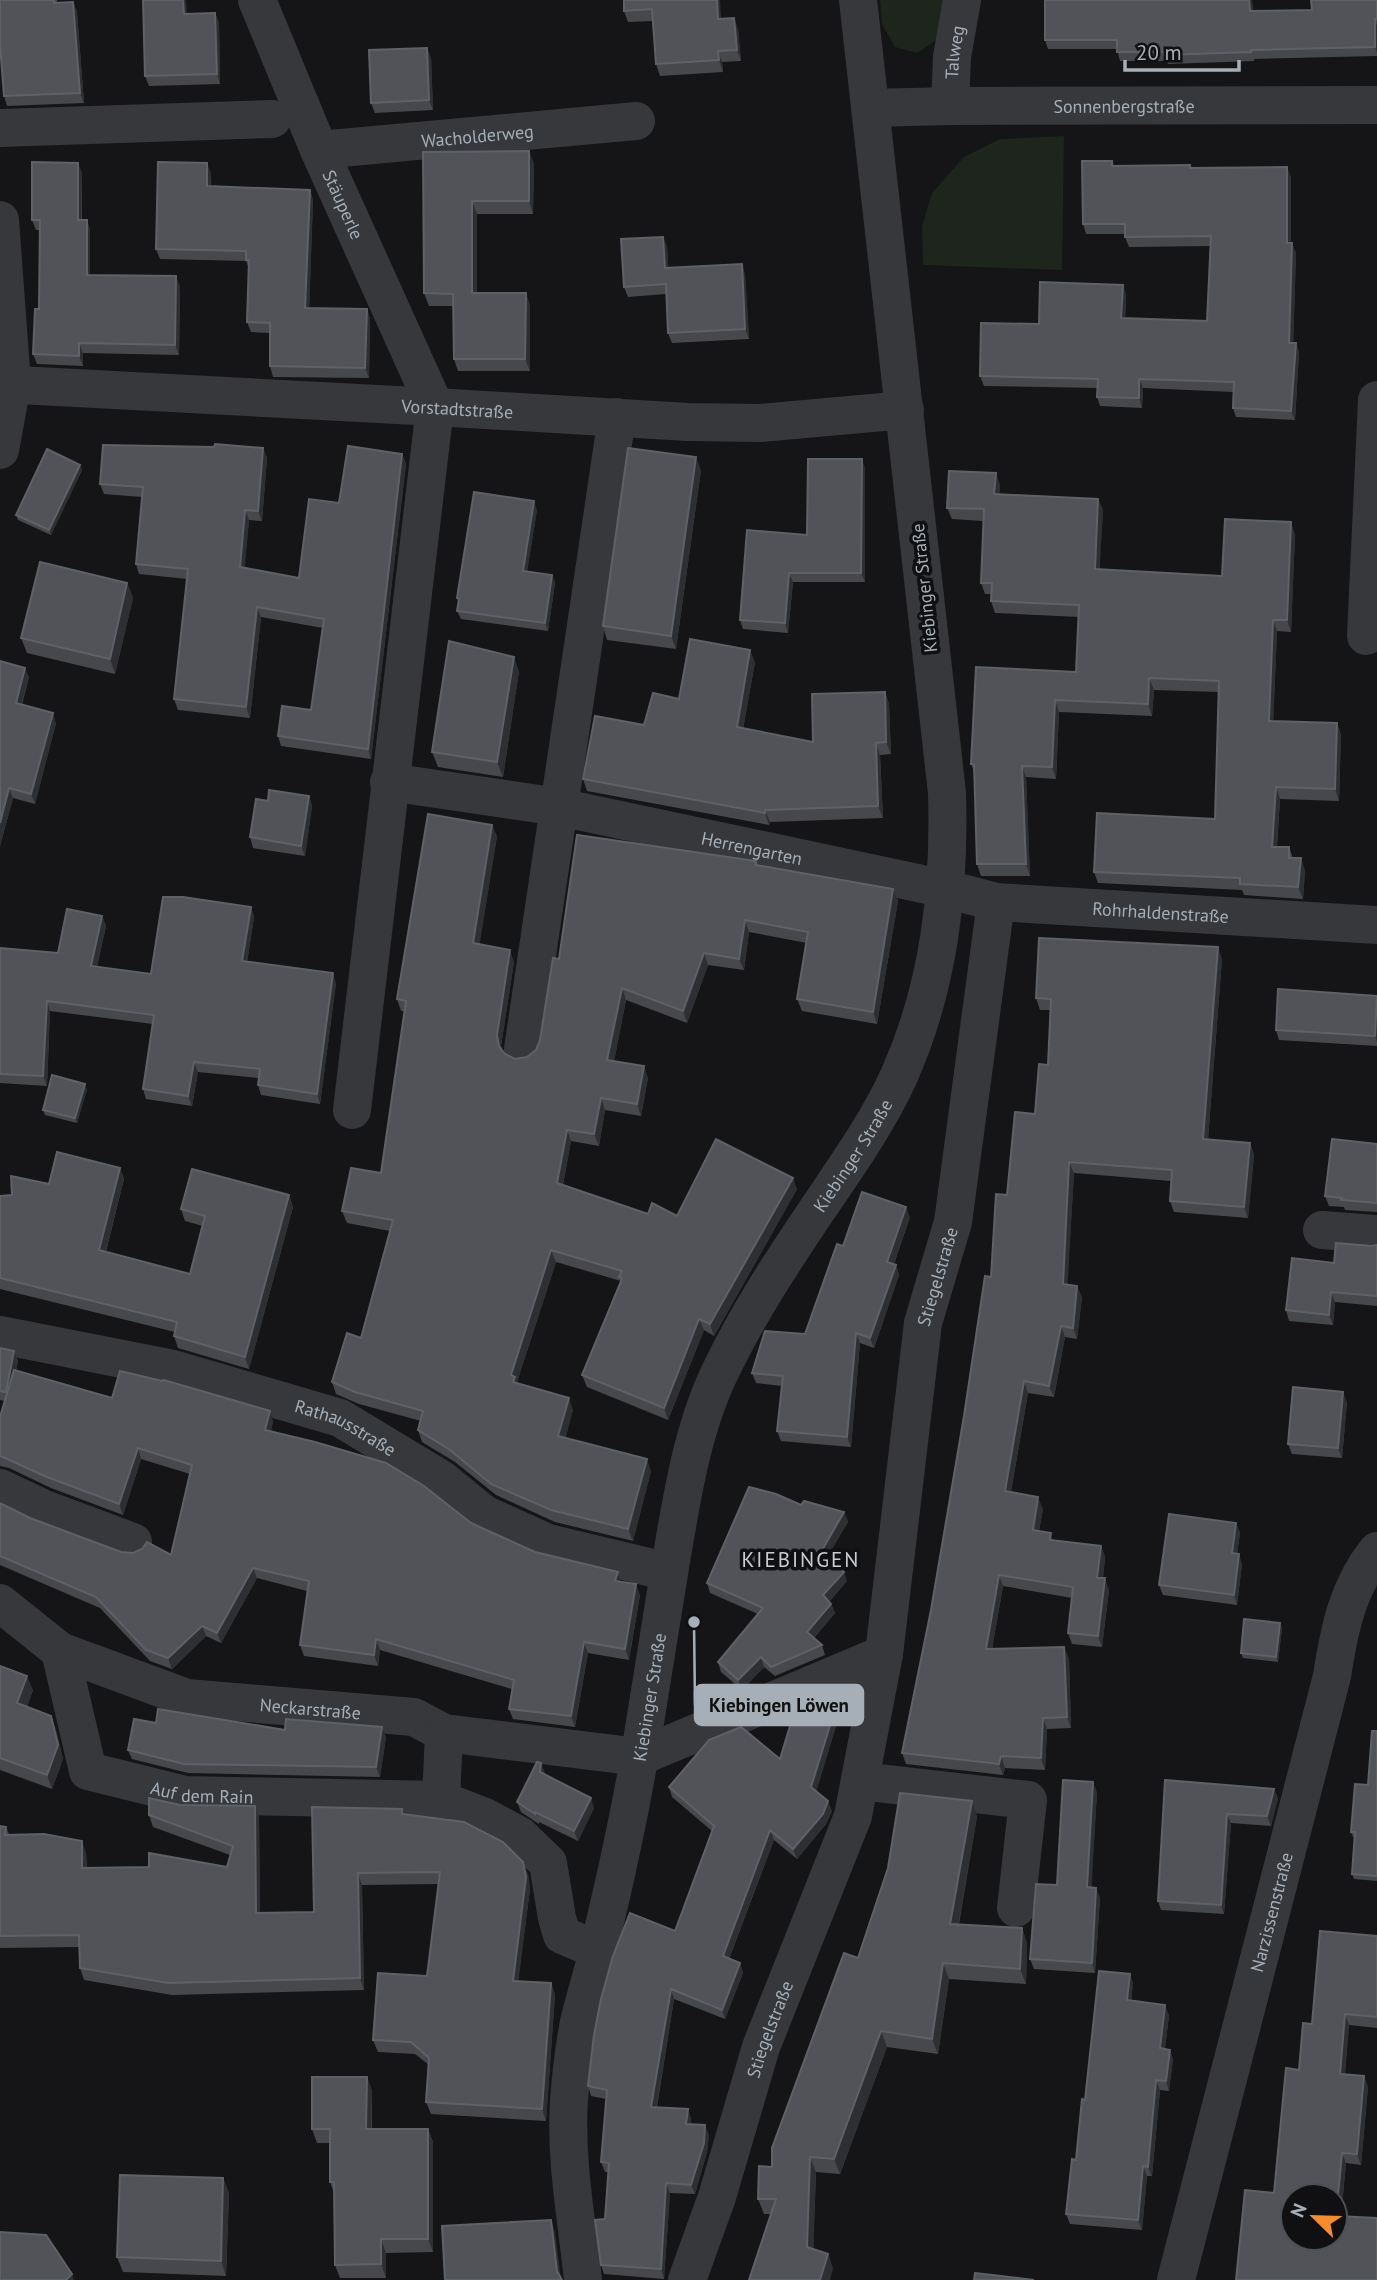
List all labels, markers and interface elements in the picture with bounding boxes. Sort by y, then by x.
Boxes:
street label: Talweg [940,24,969,79]
scale bar [1125,28,1239,72]
text: 20 m [1136,39,1182,66]
street label: Sonnenbergstraße [1053,94,1195,117]
street label: Wacholderweg [420,119,534,152]
street label: Stäuperle [318,166,369,243]
street label: Vorstadtstraße [400,394,514,423]
street label: Kiebinger Straße [906,522,942,654]
street label: Herrengarten [699,826,805,870]
street label: Rohrhaldenstraße [1092,896,1230,928]
street label: Kiebinger Straße [808,1095,897,1216]
street label: Stiegelstraße [911,1224,962,1329]
street label: Rathausstraße [292,1394,401,1461]
district label: KIEBINGEN [742,1546,860,1573]
street label: Kiebinger Straße [627,1631,671,1763]
callout: Kiebingen Löwen [695,1685,863,1725]
street label: Neckarstraße [259,1693,362,1724]
text: Kiebingen Löwen [709,1693,849,1717]
street label: Auf dem Rain [148,1775,254,1808]
street label: Narzissenstraße [1245,1850,1298,1974]
street label: Stiegelstraße [741,1977,798,2081]
north arrow [1279,2182,1349,2252]
text: N [1285,2200,1312,2221]

